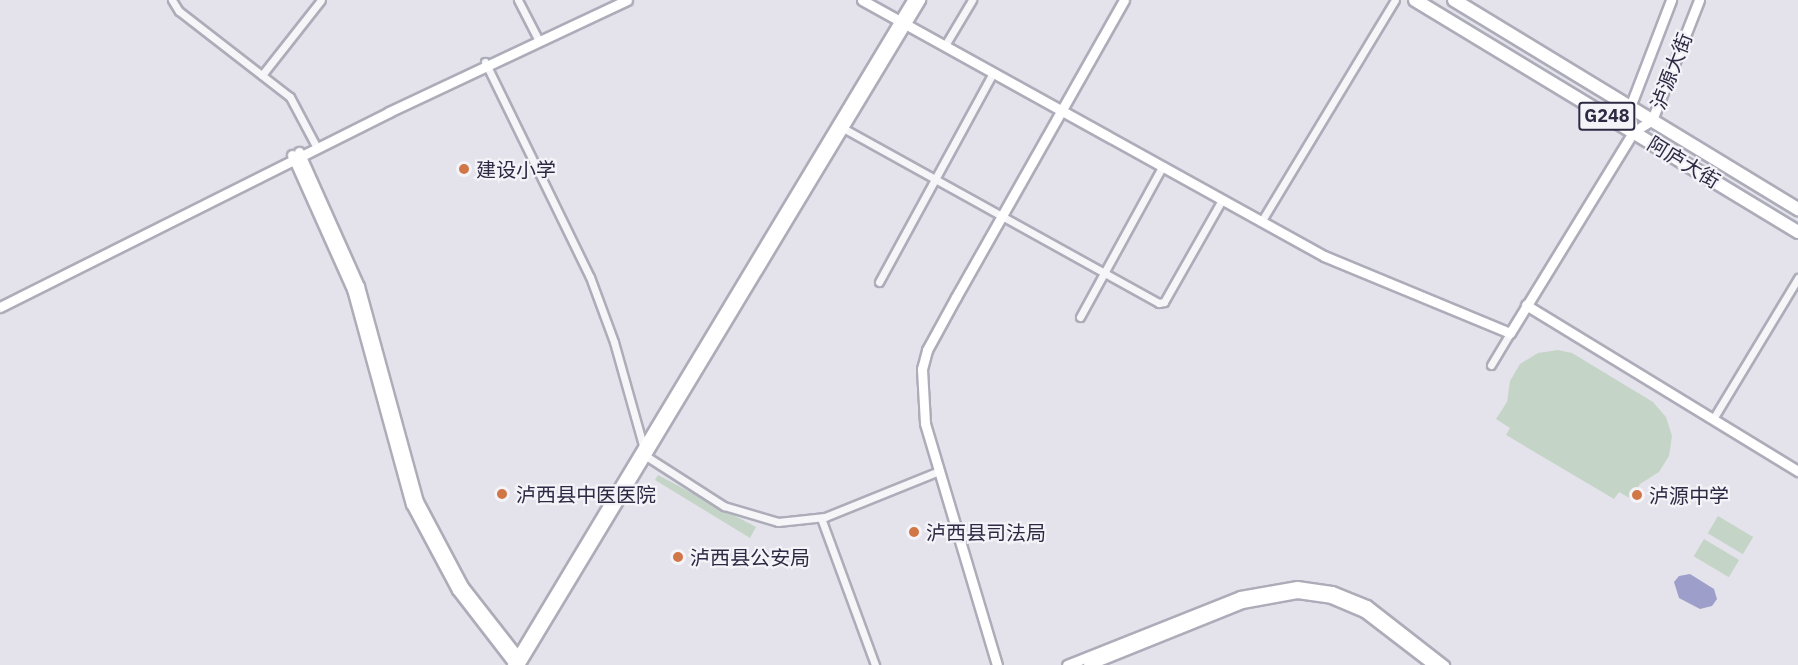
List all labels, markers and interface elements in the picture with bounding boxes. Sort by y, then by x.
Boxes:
street label: 泸源大街 [1645,29,1697,113]
road number: G248 [1577,101,1637,131]
street label: 阿庐大街 [1644,131,1724,193]
place label: 建设小学 [476,157,556,181]
marker: 建设小学 [457,162,471,176]
place label: 泸西县中医医院 [516,482,656,506]
place label: 泸源中学 [1649,483,1729,507]
marker: 泸西县中医医院 [493,485,511,503]
marker: 泸源中学 [1630,488,1644,502]
place label: 泸西县司法局 [926,520,1046,544]
marker: 泸西县司法局 [907,525,921,539]
place label: 泸西县公安局 [690,545,810,569]
marker: 泸西县公安局 [671,550,685,564]

